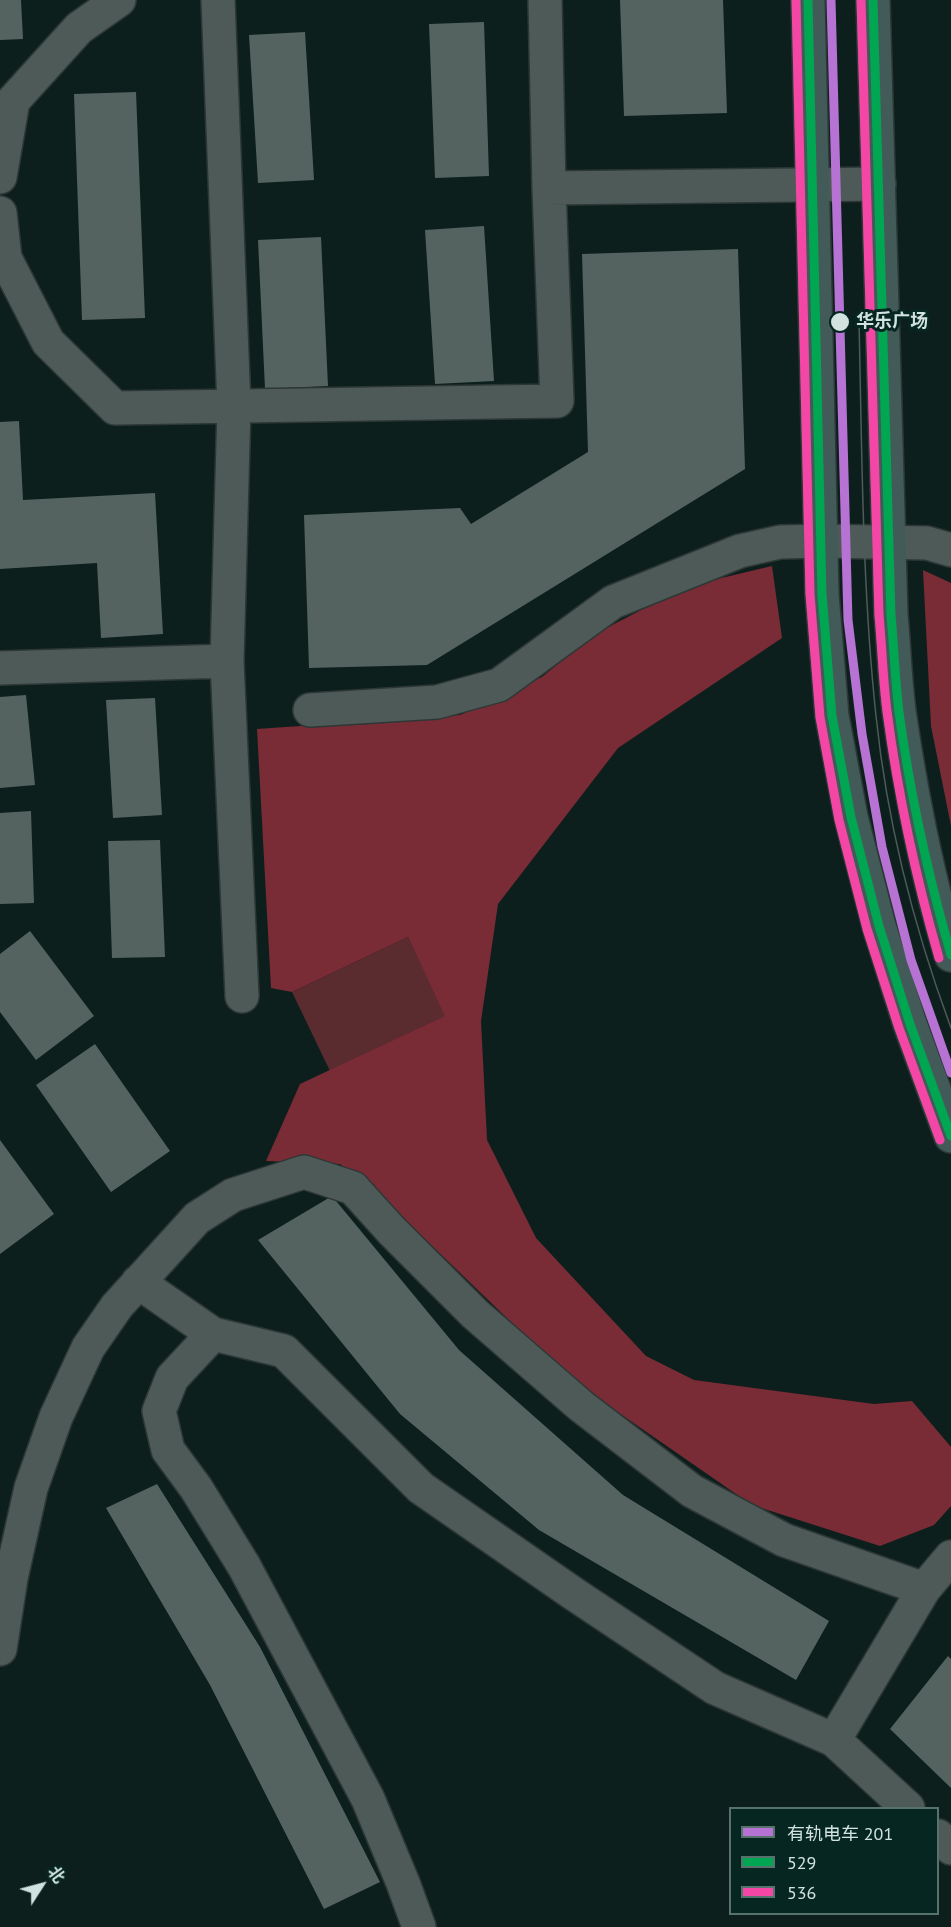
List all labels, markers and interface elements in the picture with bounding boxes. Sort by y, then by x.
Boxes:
marker: 华乐广场 [829,311,851,333]
place label: 华乐广场 [856,311,928,333]
legend [729,1807,939,1915]
text: 有轨电车 201 [787,1822,893,1845]
text: 529 [787,1851,816,1874]
north arrow [12,1855,72,1915]
text: 北 [44,1862,69,1887]
text: 536 [787,1881,816,1904]

